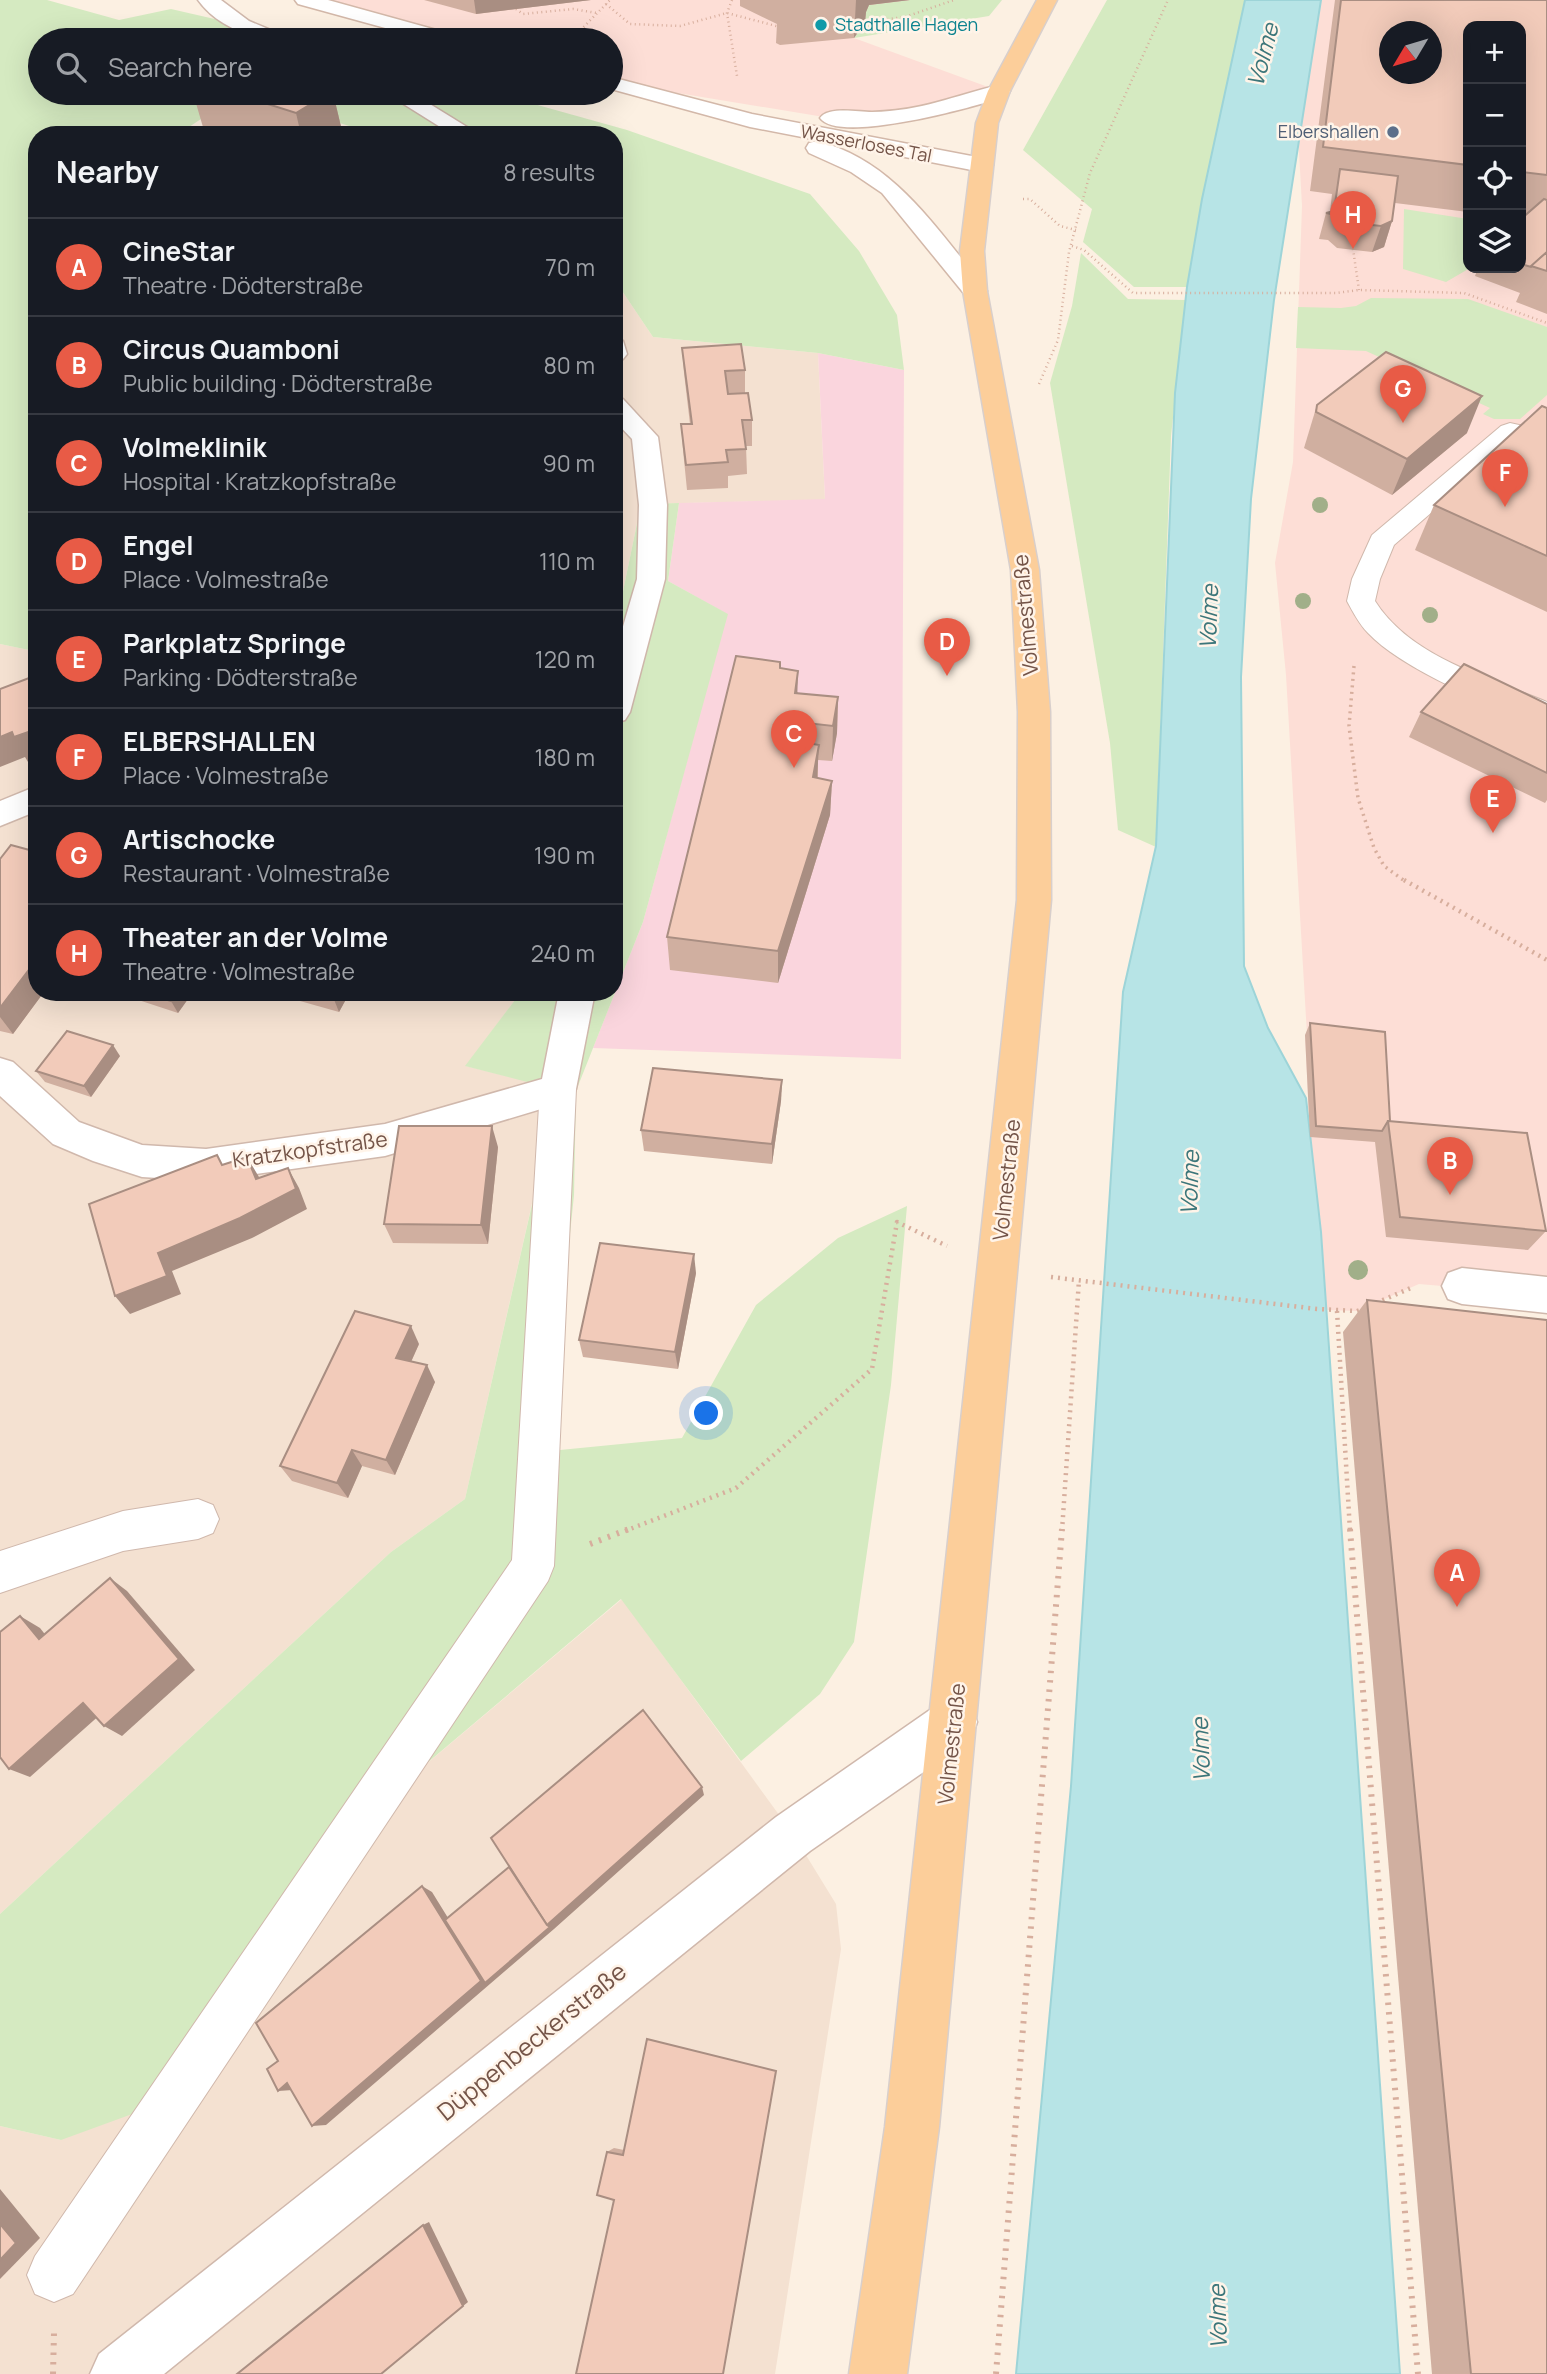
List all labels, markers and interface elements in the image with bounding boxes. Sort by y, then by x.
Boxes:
place label: Stadthalle Hagen [835,12,978,36]
marker: Stadthalle Hagen [813,17,829,33]
water label: Volme [1238,18,1286,90]
north arrow [1379,21,1442,84]
map controls [1463,21,1526,273]
button: + [1463,21,1526,84]
search box [28,28,623,105]
icon: search [52,48,90,86]
text: Search here [108,49,253,85]
button: − [1463,84,1526,147]
street label: Wasserloses Tal [798,119,934,168]
place label: Elbershallen [1278,119,1379,143]
marker: Elbershallen [1385,124,1401,140]
button: locate [1463,147,1526,210]
text: Nearby [56,151,159,192]
text: 8 results [503,156,595,188]
pin: H [1330,191,1376,249]
button: layers [1463,210,1526,273]
text: CineStar [123,233,235,269]
text: A [71,251,87,283]
text: 70 m [545,251,595,283]
text: Theatre · Dödterstraße [123,269,363,301]
text: Circus Quamboni [123,331,340,367]
text: B [72,349,86,381]
text: 80 m [544,349,595,381]
pin: G [1380,365,1426,423]
text: Public building · Dödterstraße [123,367,433,399]
text: Volmeklinik [123,429,266,465]
text: C [71,447,88,479]
text: 90 m [543,447,595,479]
pin: F [1482,449,1528,507]
text: Hospital · Kratzkopfstraße [123,465,396,497]
text: Engel [123,527,193,563]
text: D [71,545,87,577]
text: 110 m [539,545,595,577]
street label: Volmestraße [1006,553,1044,677]
text: Place · Volmestraße [123,563,329,595]
water label: Volme [1191,583,1225,650]
pin: D [924,618,970,676]
text: Parkplatz Springe [123,625,346,661]
text: E [72,643,86,675]
text: 120 m [535,643,595,675]
text: Parking · Dödterstraße [123,661,358,693]
pin: C [771,710,817,768]
text: ELBERSHALLEN [123,723,316,759]
text: F [73,741,85,773]
text: 180 m [535,741,595,773]
text: Place · Volmestraße [123,759,329,791]
pin: E [1470,775,1516,833]
text: Artischocke [123,821,275,857]
text: G [71,839,87,871]
text: 190 m [534,839,595,871]
text: Restaurant · Volmestraße [123,857,390,889]
text: Theater an der Volme [123,919,388,955]
text: H [71,937,87,969]
text: 240 m [531,937,595,969]
text: Theatre · Volmestraße [123,955,355,987]
street label: Volmestraße [986,1118,1026,1242]
street label: Kratzkopfstraße [230,1124,389,1174]
pin: B [1427,1137,1473,1195]
water label: Volme [1172,1149,1206,1216]
your location [689,1396,723,1430]
pin: A [1434,1549,1480,1607]
street label: Volmestraße [931,1682,971,1806]
water label: Volme [1183,1716,1217,1783]
street label: Düppenbeckerstraße [430,1954,632,2127]
water label: Volme [1200,2283,1234,2350]

